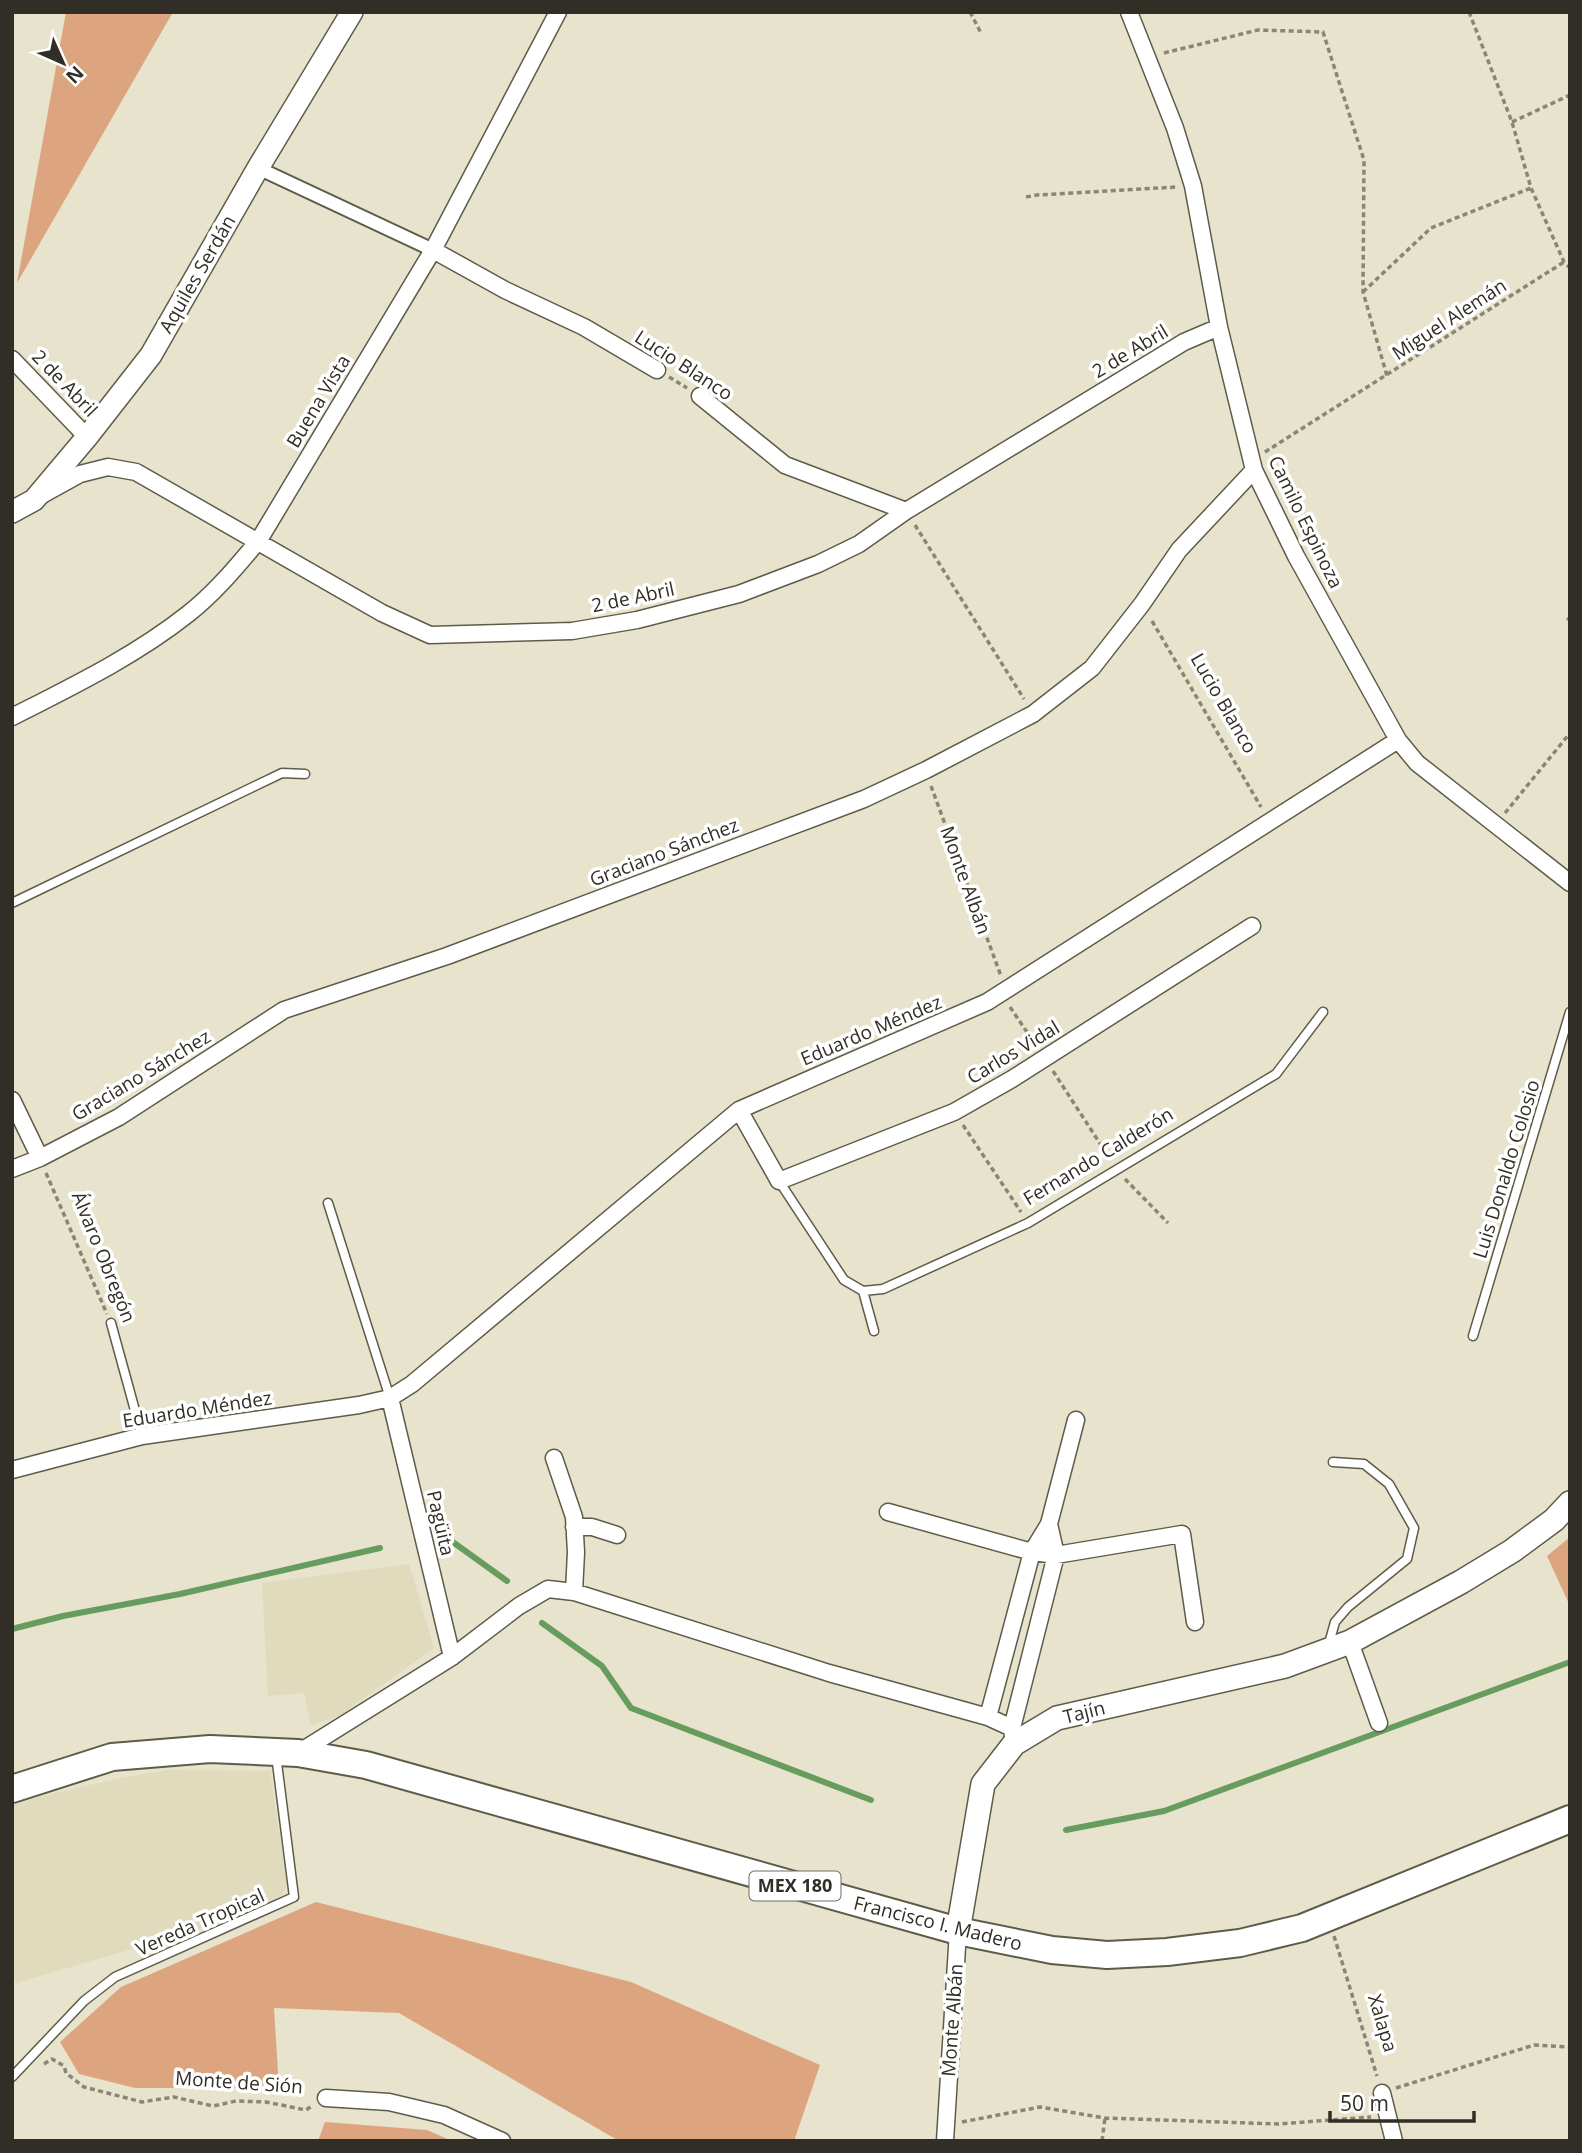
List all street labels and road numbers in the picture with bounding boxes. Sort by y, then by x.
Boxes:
street label: Aquiles Serdán [153,210,241,338]
street label: Miguel Alemán [1387,272,1511,366]
street label: 2 de Abril [1087,318,1173,384]
street label: Lucio Blanco [630,324,738,406]
street label: 2 de Abril [26,344,104,422]
street label: Buena Vista [280,350,356,452]
street label: Camilo Espinoza [1263,451,1349,593]
street label: 2 de Abril [589,576,677,618]
street label: Lucio Blanco [1185,648,1263,758]
street label: Graciano Sánchez [586,812,742,892]
street label: Monte Albán [934,822,998,938]
street label: Eduardo Méndez [797,989,946,1071]
street label: Carlos Vidal [962,1014,1064,1090]
street label: Graciano Sánchez [67,1023,215,1127]
street label: Luis Donaldo Colosio [1466,1077,1546,1261]
street label: Fernando Calderón [1018,1101,1178,1211]
street label: Álvaro Obregón [66,1188,142,1326]
street label: Eduardo Méndez [121,1384,274,1434]
street label: Pagüita [421,1488,461,1558]
street label: Tajín [1060,1694,1108,1730]
road number: MEX 180 [750,1872,840,1900]
street label: Vereda Tropical [132,1882,268,1962]
street label: Francisco I. Madero [851,1890,1025,1956]
street label: Monte Albán [935,1963,969,2077]
street label: Xalapa [1362,1991,1404,2055]
street label: Monte de Sión [174,2065,304,2099]

